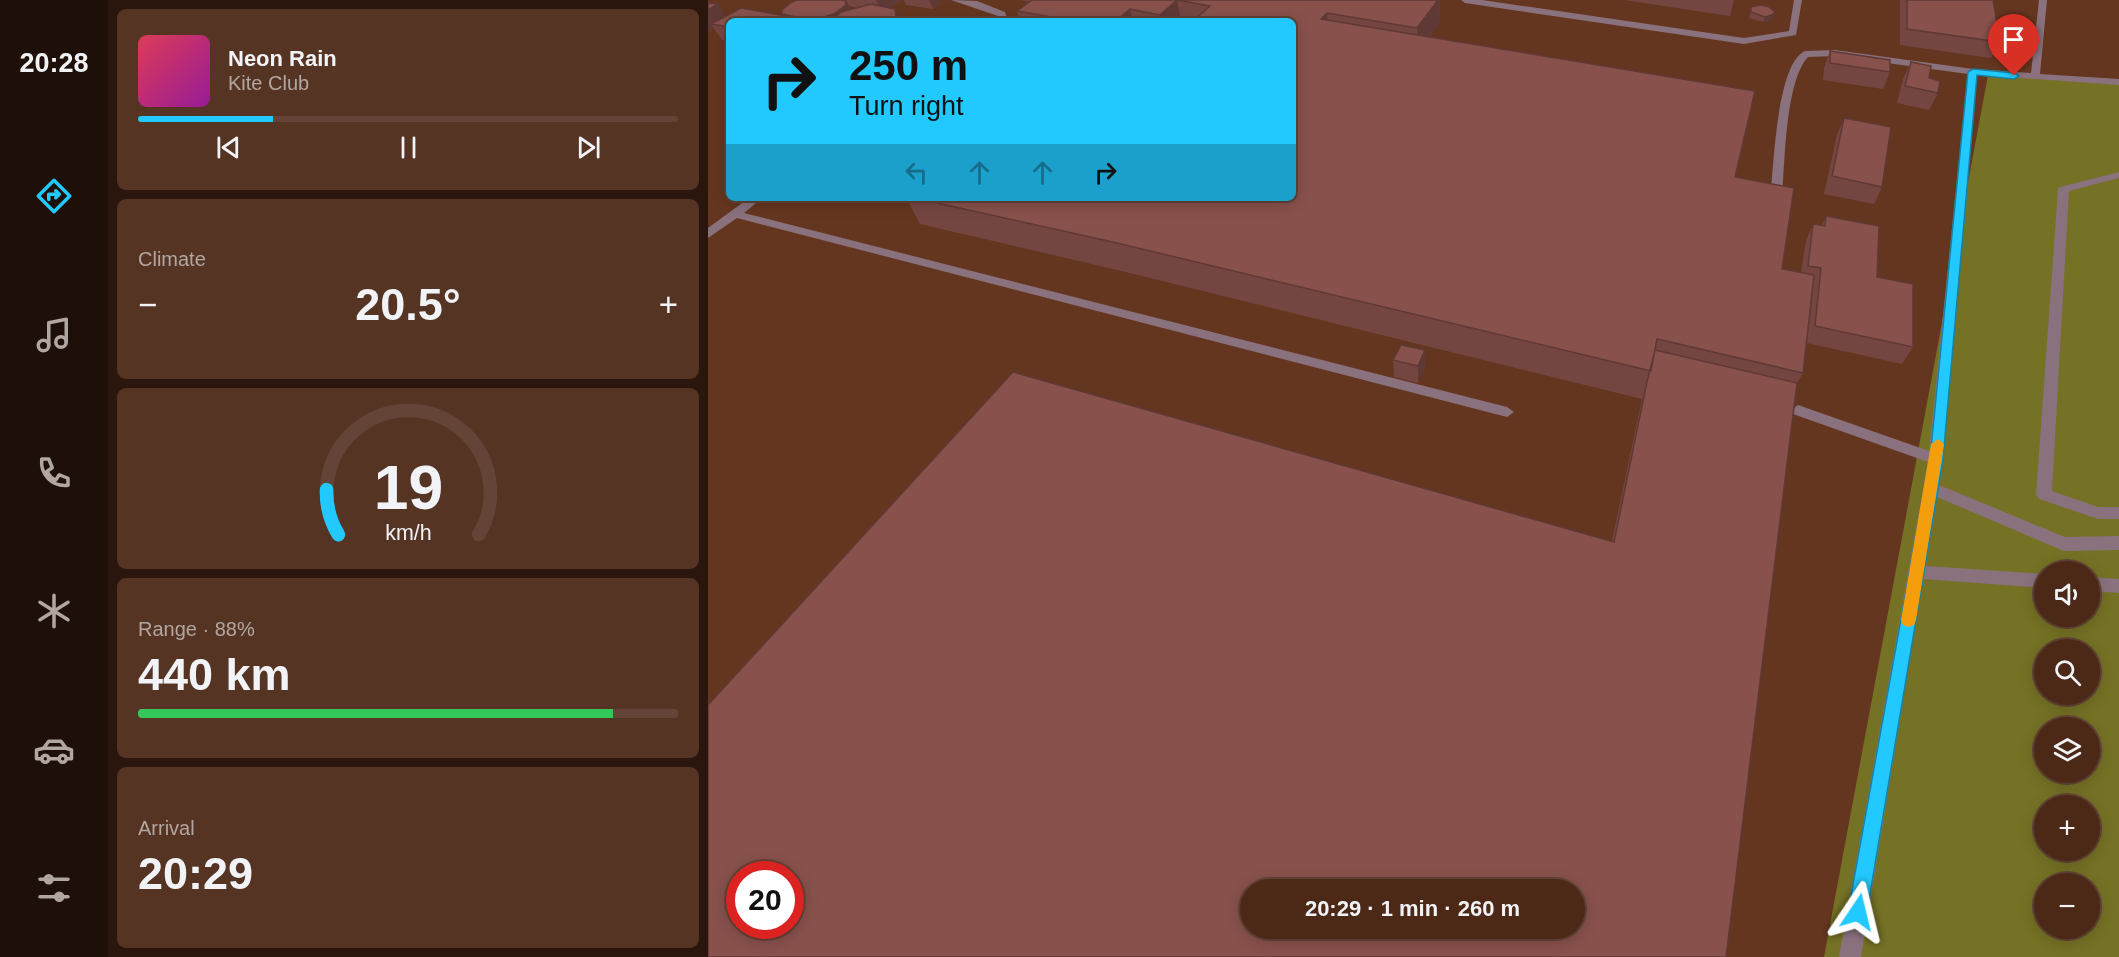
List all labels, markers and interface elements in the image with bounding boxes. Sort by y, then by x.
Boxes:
pin [1988,14,2039,76]
icon: arrive [1997,23,2030,56]
icon: right [750,42,828,120]
text: 250 m [849,42,968,89]
text: Neon Rain [228,46,337,71]
text: 20:28 [19,48,89,78]
text: Kite Club [228,72,309,94]
text: Turn right [849,91,964,121]
icon: previous [212,131,245,164]
icon: pause [392,131,425,164]
icon: next [572,131,605,164]
icon: left [900,156,933,189]
icon: ahead [963,156,996,189]
icon: ahead [1026,156,1059,189]
icon: right [1089,156,1122,189]
icon: directions [33,175,75,217]
text: Climate [138,248,206,270]
text: 20.5° [355,279,461,330]
text: − [138,286,157,323]
text: + [659,286,678,323]
icon: music [33,314,75,356]
icon: phone [33,452,75,494]
text: 19 [373,454,443,523]
text: km/h [385,522,431,546]
map controls [2034,561,2100,939]
button: sound [2034,561,2100,627]
icon: climate [33,590,75,632]
text: Range · 88% [138,618,255,640]
button: search [2034,639,2100,705]
text: 440 km [138,649,291,700]
button: layers [2034,717,2100,783]
icon: car [33,729,75,771]
button: + [2034,795,2100,861]
text: Arrival [138,817,195,839]
text: 20:29 [138,848,253,899]
speed limit sign: 20 [726,861,804,939]
icon: filters [33,867,75,909]
button: − [2034,873,2100,939]
position arrow [1826,880,1890,944]
text: 20:29 · 1 min · 260 m [1305,896,1520,921]

